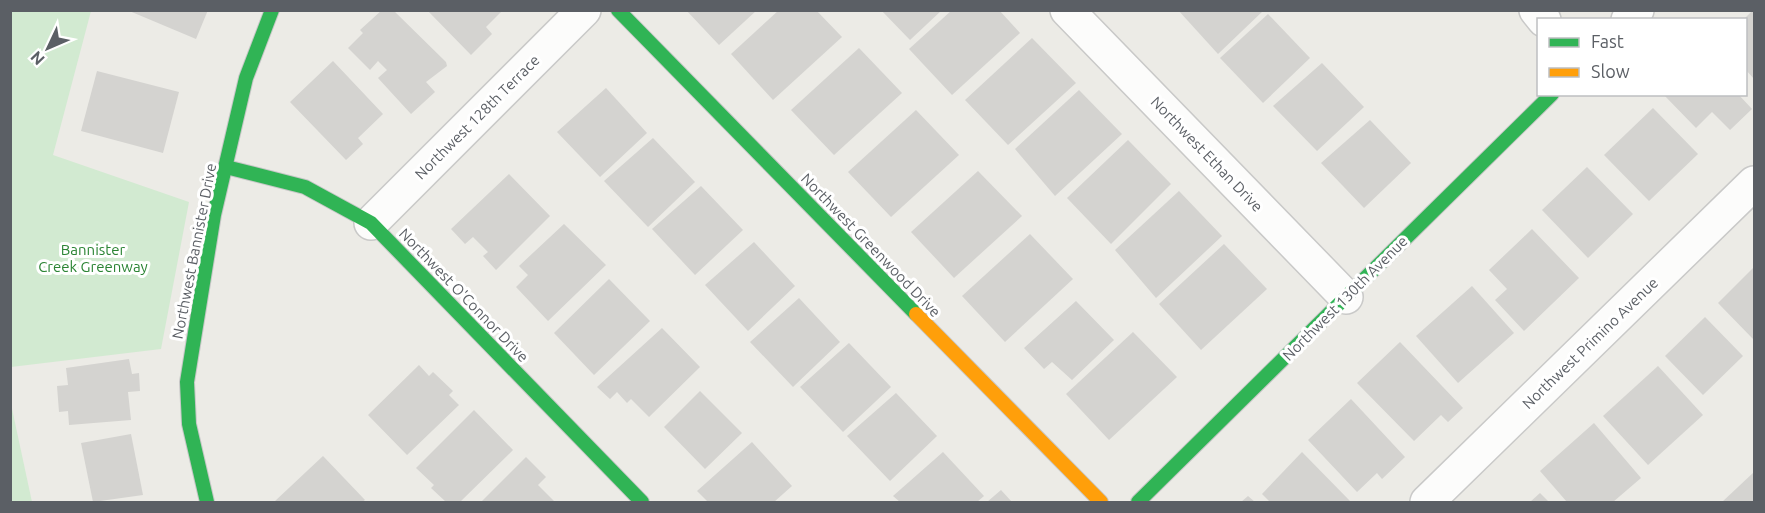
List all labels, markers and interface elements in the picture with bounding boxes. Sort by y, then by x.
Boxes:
north arrow [18,18,78,78]
legend [1537,18,1747,96]
text: Fast [1591,31,1624,51]
text: N [27,48,48,69]
street label: Northwest 128th Terrace [411,51,543,183]
text: Slow [1591,61,1630,81]
street label: Northwest Ethan Drive [1148,93,1266,215]
street label: Northwest Bannister Drive [169,162,219,340]
street label: Northwest Greenwood Drive [798,170,944,320]
street label: Northwest O'Connor Drive [396,225,532,365]
street label: Northwest 130th Avenue [1279,232,1411,364]
park label: Bannister Creek Greenway [38,241,148,275]
street label: Northwest Primino Avenue [1519,274,1661,412]

